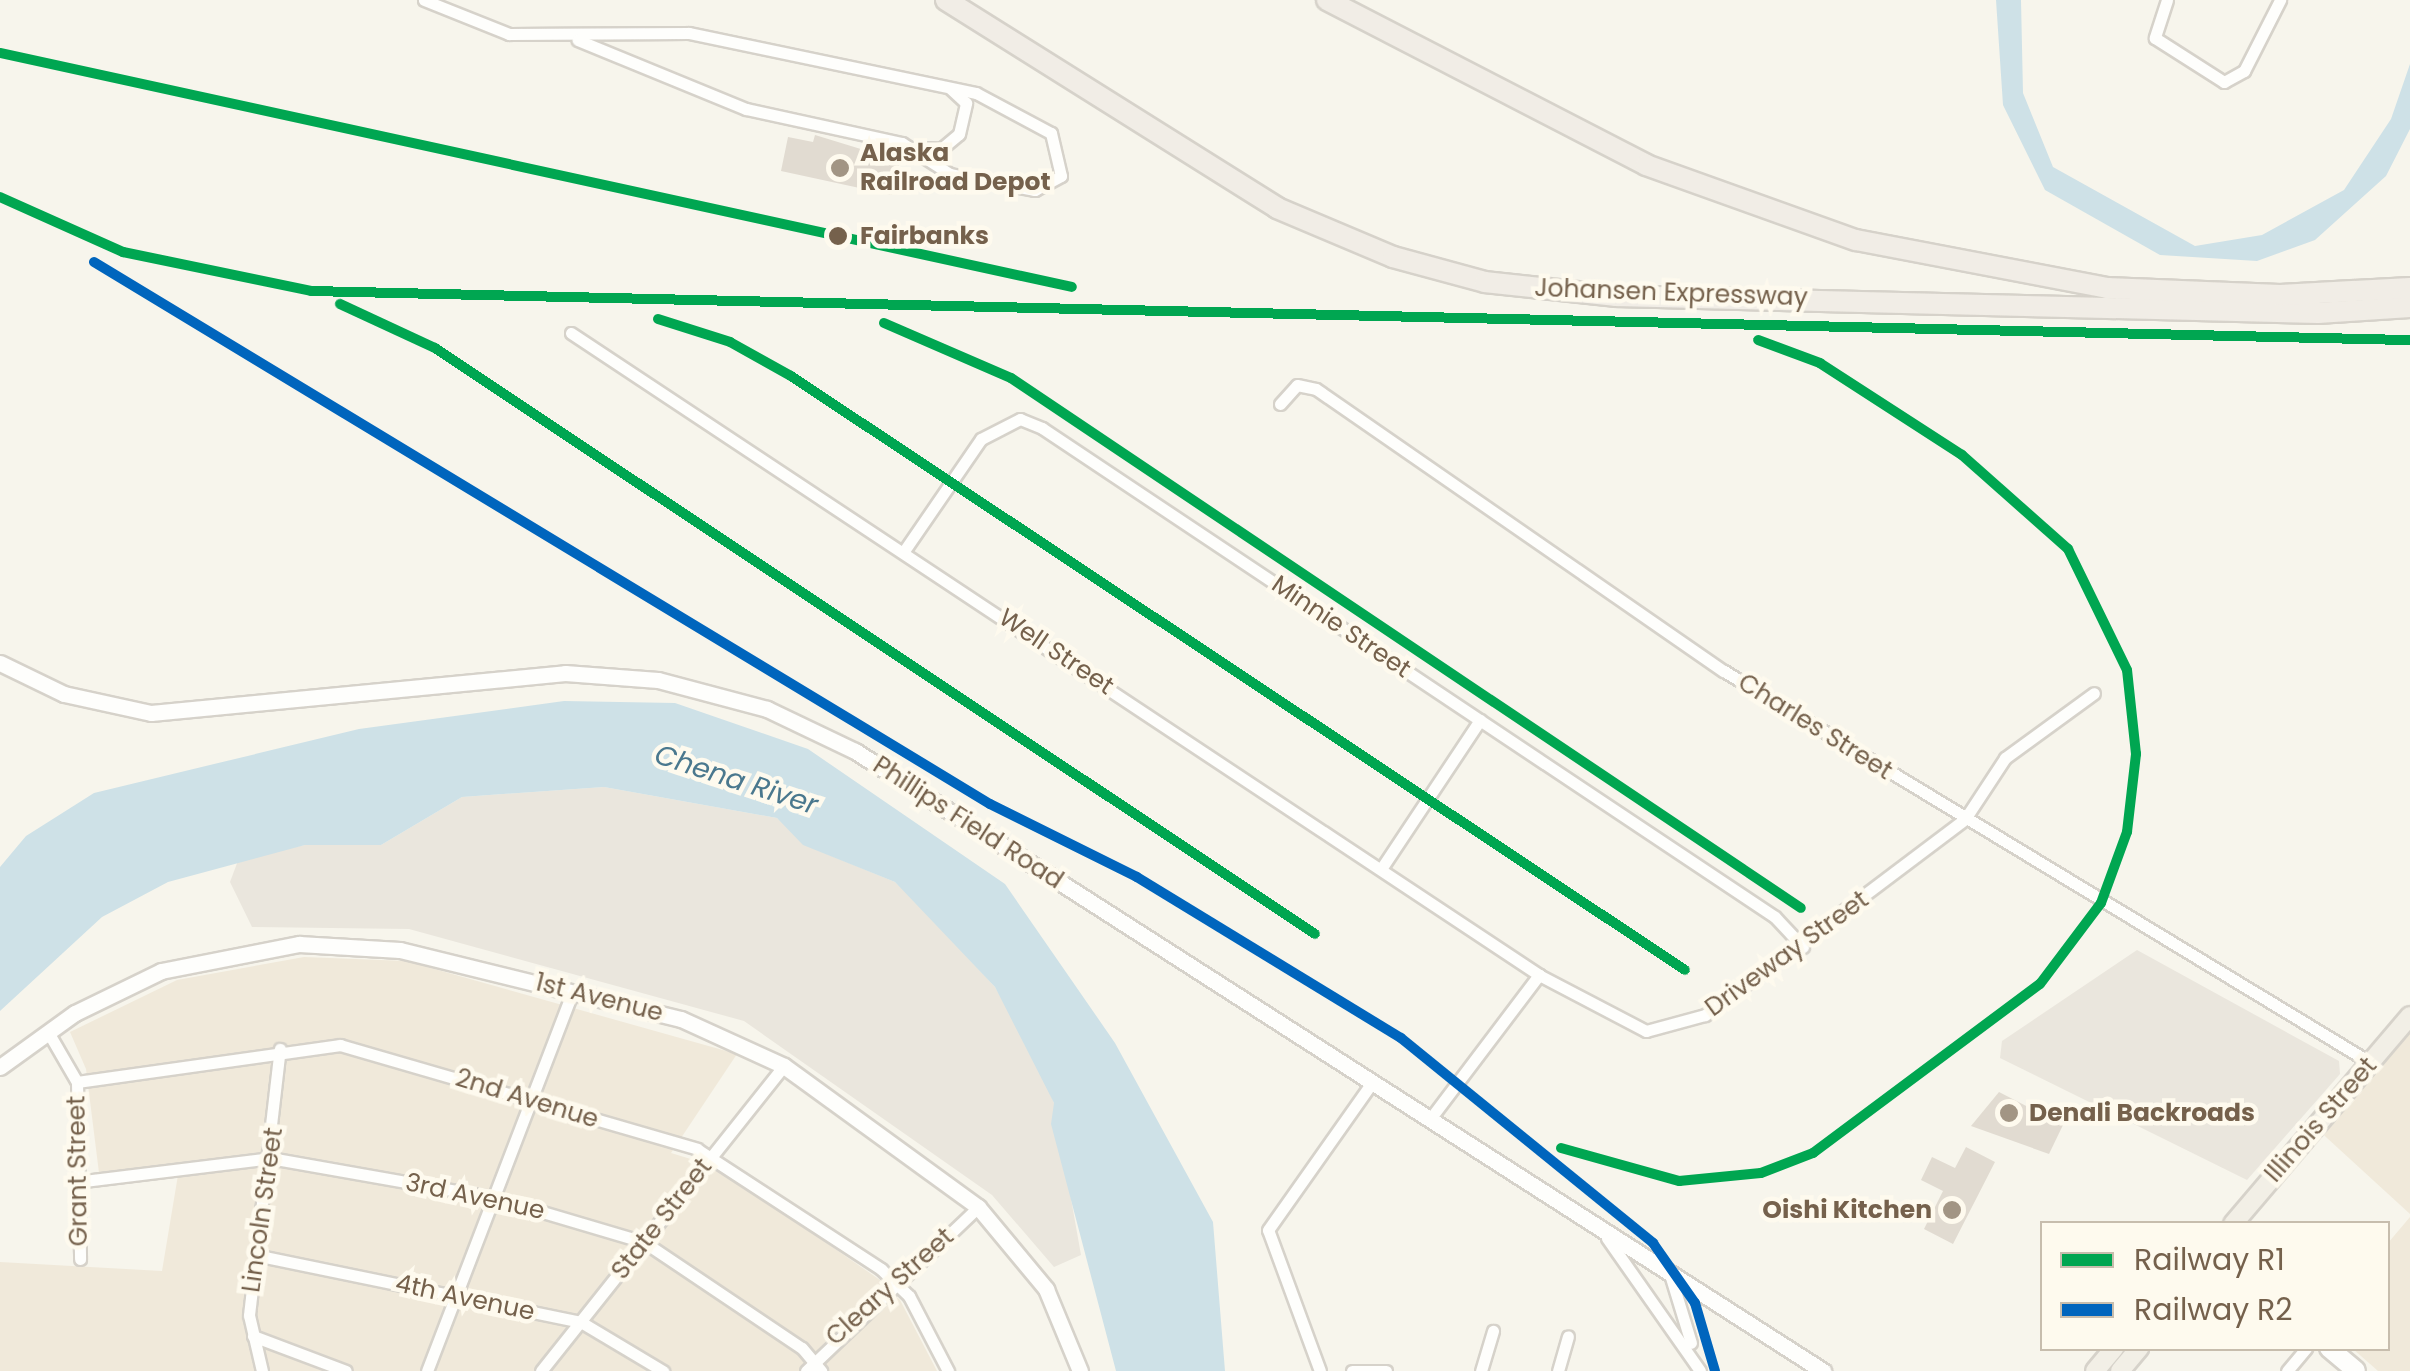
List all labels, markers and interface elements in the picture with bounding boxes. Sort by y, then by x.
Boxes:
place label: Alaska Railroad Depot [860,139,1051,198]
marker: Alaska Railroad Depot [829,157,851,179]
place label: Fairbanks [860,221,989,251]
marker: Fairbanks [825,223,851,249]
street label: Johansen Expressway [1534,273,1808,313]
street label: Minnie Street [1266,569,1416,685]
street label: Well Street [993,603,1119,701]
street label: Charles Street [1732,668,1898,786]
water label: Chena River [650,738,822,822]
street label: Phillips Field Road [867,750,1069,896]
street label: Driveway Street [1700,885,1874,1023]
street label: 1st Avenue [532,968,666,1028]
street label: Illinois Street [2259,1051,2383,1189]
street label: 2nd Avenue [452,1063,602,1135]
street label: Grant Street [62,1095,94,1247]
place label: Denali Backroads [2029,1098,2255,1128]
marker: Denali Backroads [1998,1102,2020,1124]
street label: Lincoln Street [237,1126,289,1294]
street label: State Street [605,1153,719,1285]
street label: 3rd Avenue [403,1168,547,1226]
place label: Oishi Kitchen [1762,1195,1932,1225]
marker: Oishi Kitchen [1941,1199,1963,1221]
legend [2040,1221,2390,1351]
street label: Cleary Street [820,1222,960,1352]
text: Railway R1 [2134,1238,2285,1281]
street label: 4th Avenue [393,1269,537,1327]
text: Railway R2 [2134,1288,2293,1331]

